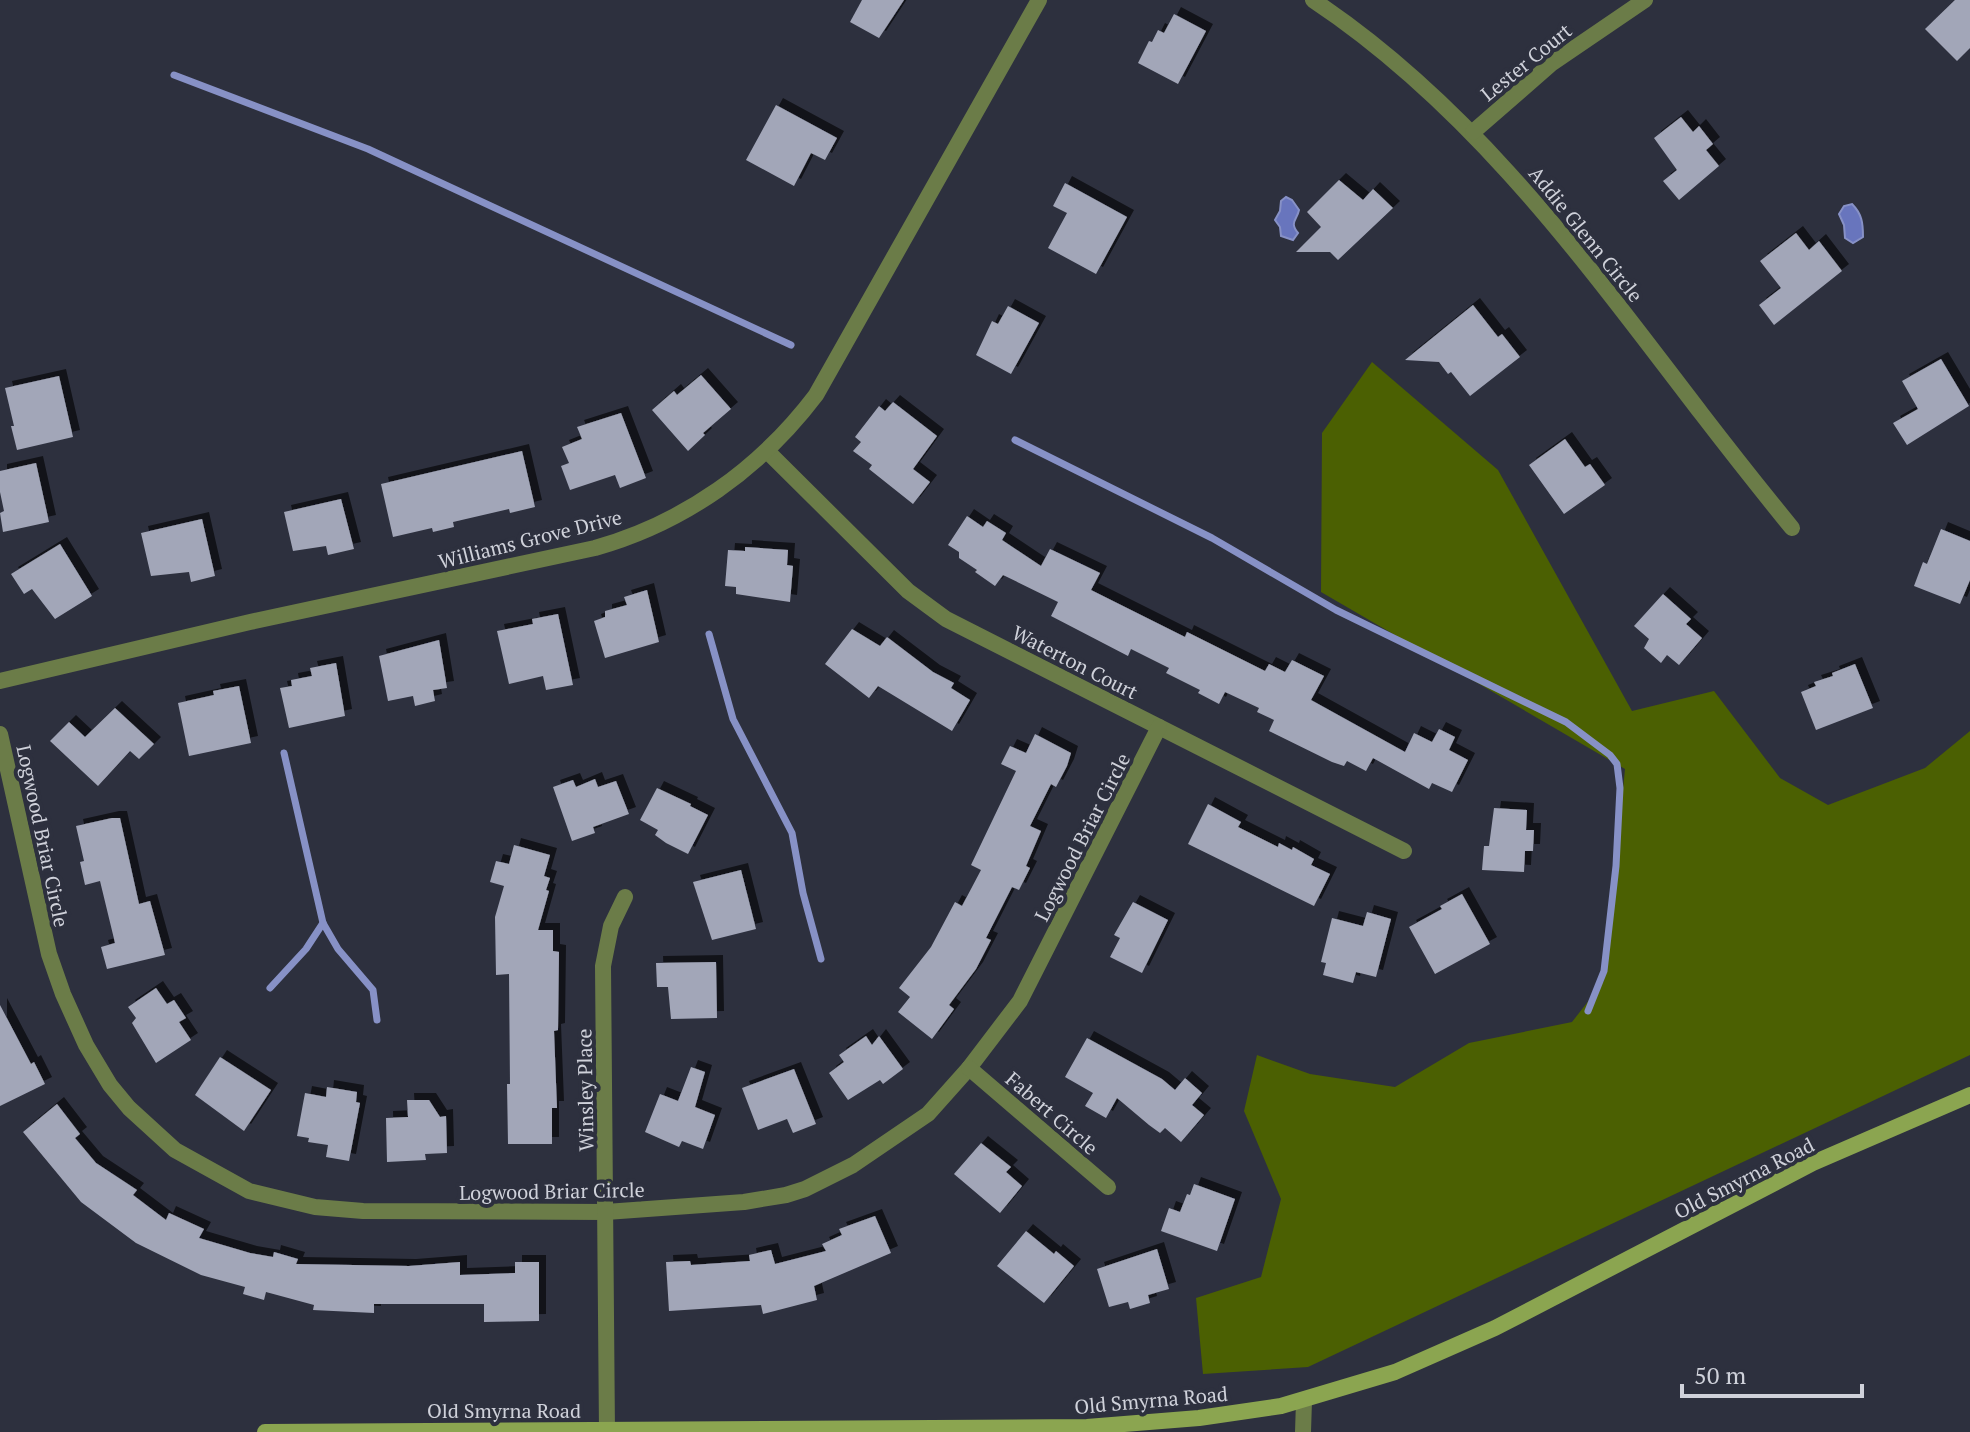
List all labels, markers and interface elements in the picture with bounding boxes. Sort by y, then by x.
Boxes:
street label: Lester Court [1475,17,1578,107]
street label: Addie Glenn Circle [1523,161,1649,307]
street label: Williams Grove Drive [435,503,625,575]
street label: Waterton Court [1007,619,1143,706]
street label: Logwood Briar Circle [11,742,75,930]
street label: Logwood Briar Circle [1028,748,1136,926]
street label: Winsley Place [570,1028,600,1152]
street label: Fabert Circle [1000,1065,1104,1161]
street label: Old Smyrna Road [1669,1131,1819,1225]
street label: Logwood Briar Circle [459,1176,645,1206]
scale bar [1682,1348,1862,1398]
text: 50 m [1694,1359,1746,1391]
street label: Old Smyrna Road [1073,1380,1229,1420]
street label: Old Smyrna Road [427,1397,581,1424]

